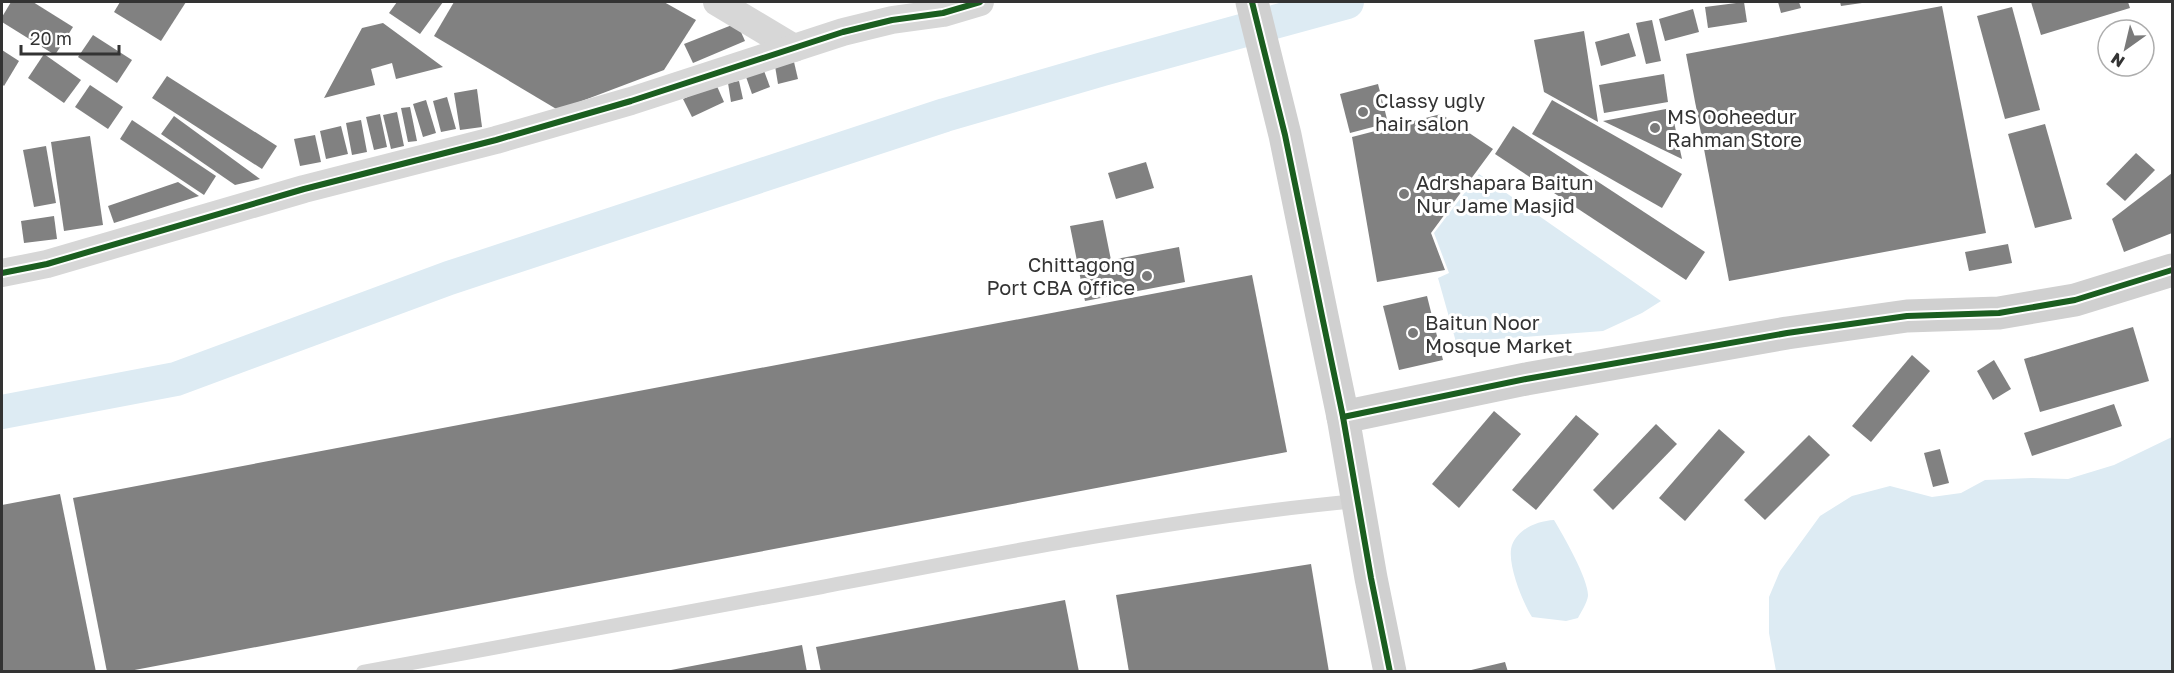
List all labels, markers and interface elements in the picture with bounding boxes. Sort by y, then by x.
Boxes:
scale bar [21,18,118,56]
north arrow [2096,18,2156,78]
text: 20 m [30,27,72,49]
text: N [2107,49,2128,72]
place label: Classy ugly hair salon [1375,88,1485,135]
place label: MS Ooheedur Rahman Store [1667,104,1802,151]
marker: Classy ugly hair salon [1356,105,1370,119]
marker: MS Ooheedur Rahman Store [1648,121,1662,135]
place label: Adrshapara Baitun Nur Jame Masjid [1416,170,1593,217]
marker: Adrshapara Baitun Nur Jame Masjid [1397,187,1411,201]
place label: Chittagong Port CBA Office [986,252,1135,299]
marker: Chittagong Port CBA Office [1140,269,1154,283]
place label: Baitun Noor Mosque Market [1425,310,1573,357]
marker: Baitun Noor Mosque Market [1406,326,1420,340]

